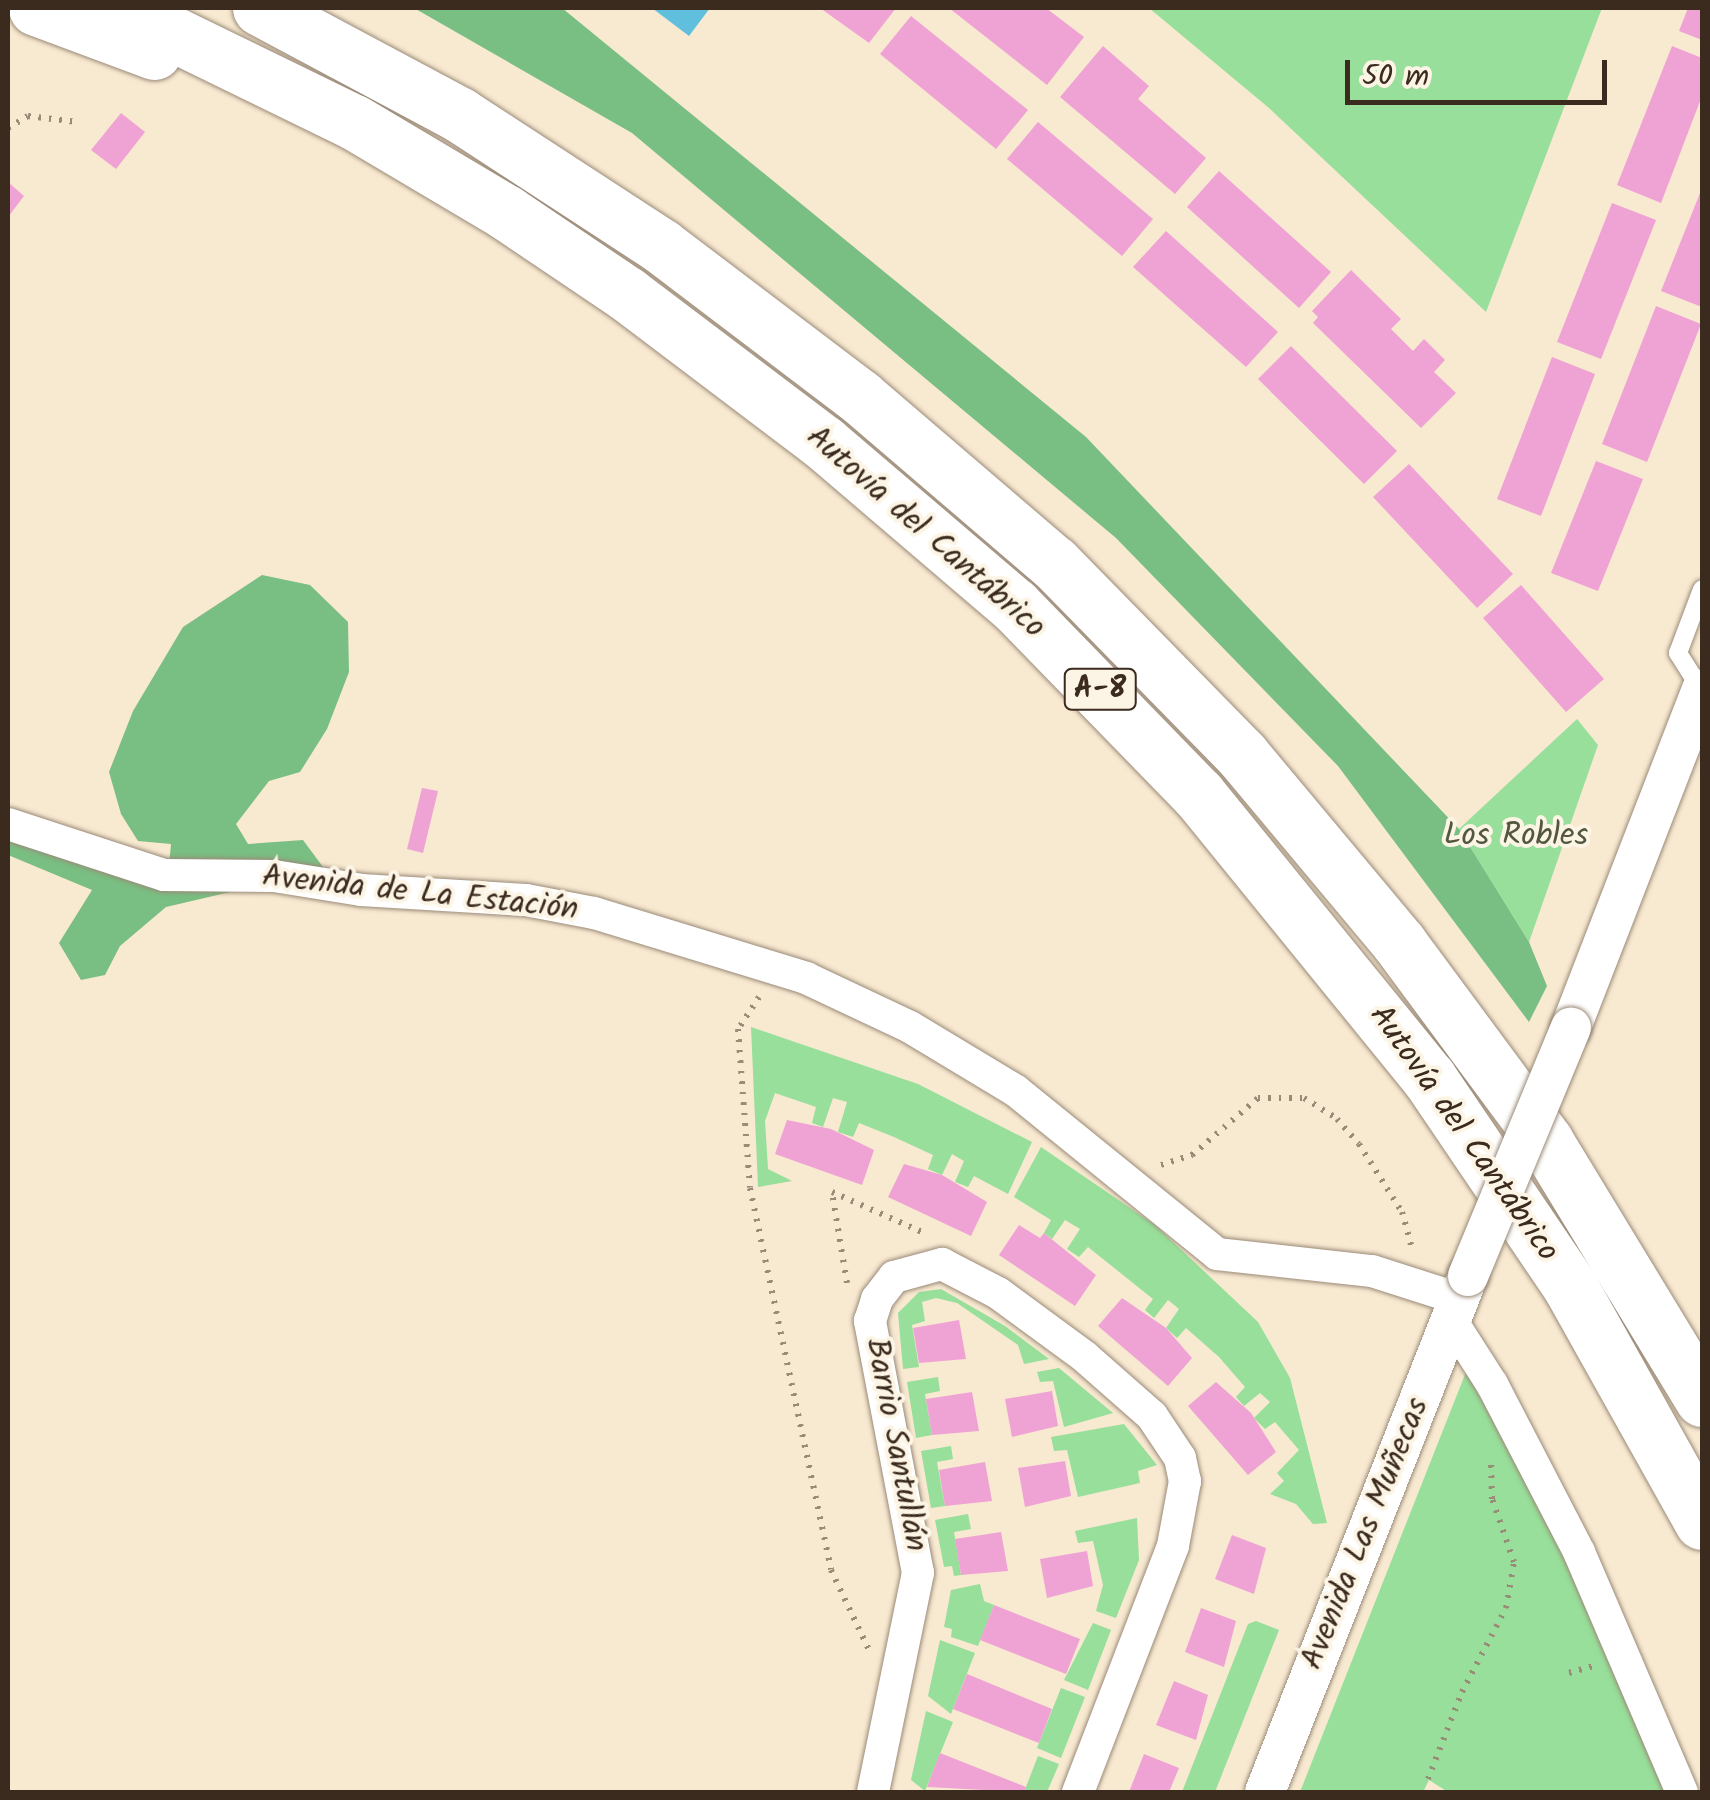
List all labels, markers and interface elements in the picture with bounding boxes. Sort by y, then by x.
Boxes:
scale bar [1350,40,1612,102]
text: 50 m [1362,53,1429,101]
street label: Autovía del Cantábrico [798,419,1052,647]
road number: A-8 [1062,664,1138,714]
park label: Los Robles [1444,817,1588,855]
street label: Avenida de La Estación [260,858,580,930]
street label: Autovía del Cantábrico [1360,998,1566,1270]
street label: Barrio Santullán [856,1335,934,1555]
street label: Avenida Las Muñecas [1294,1392,1438,1676]

